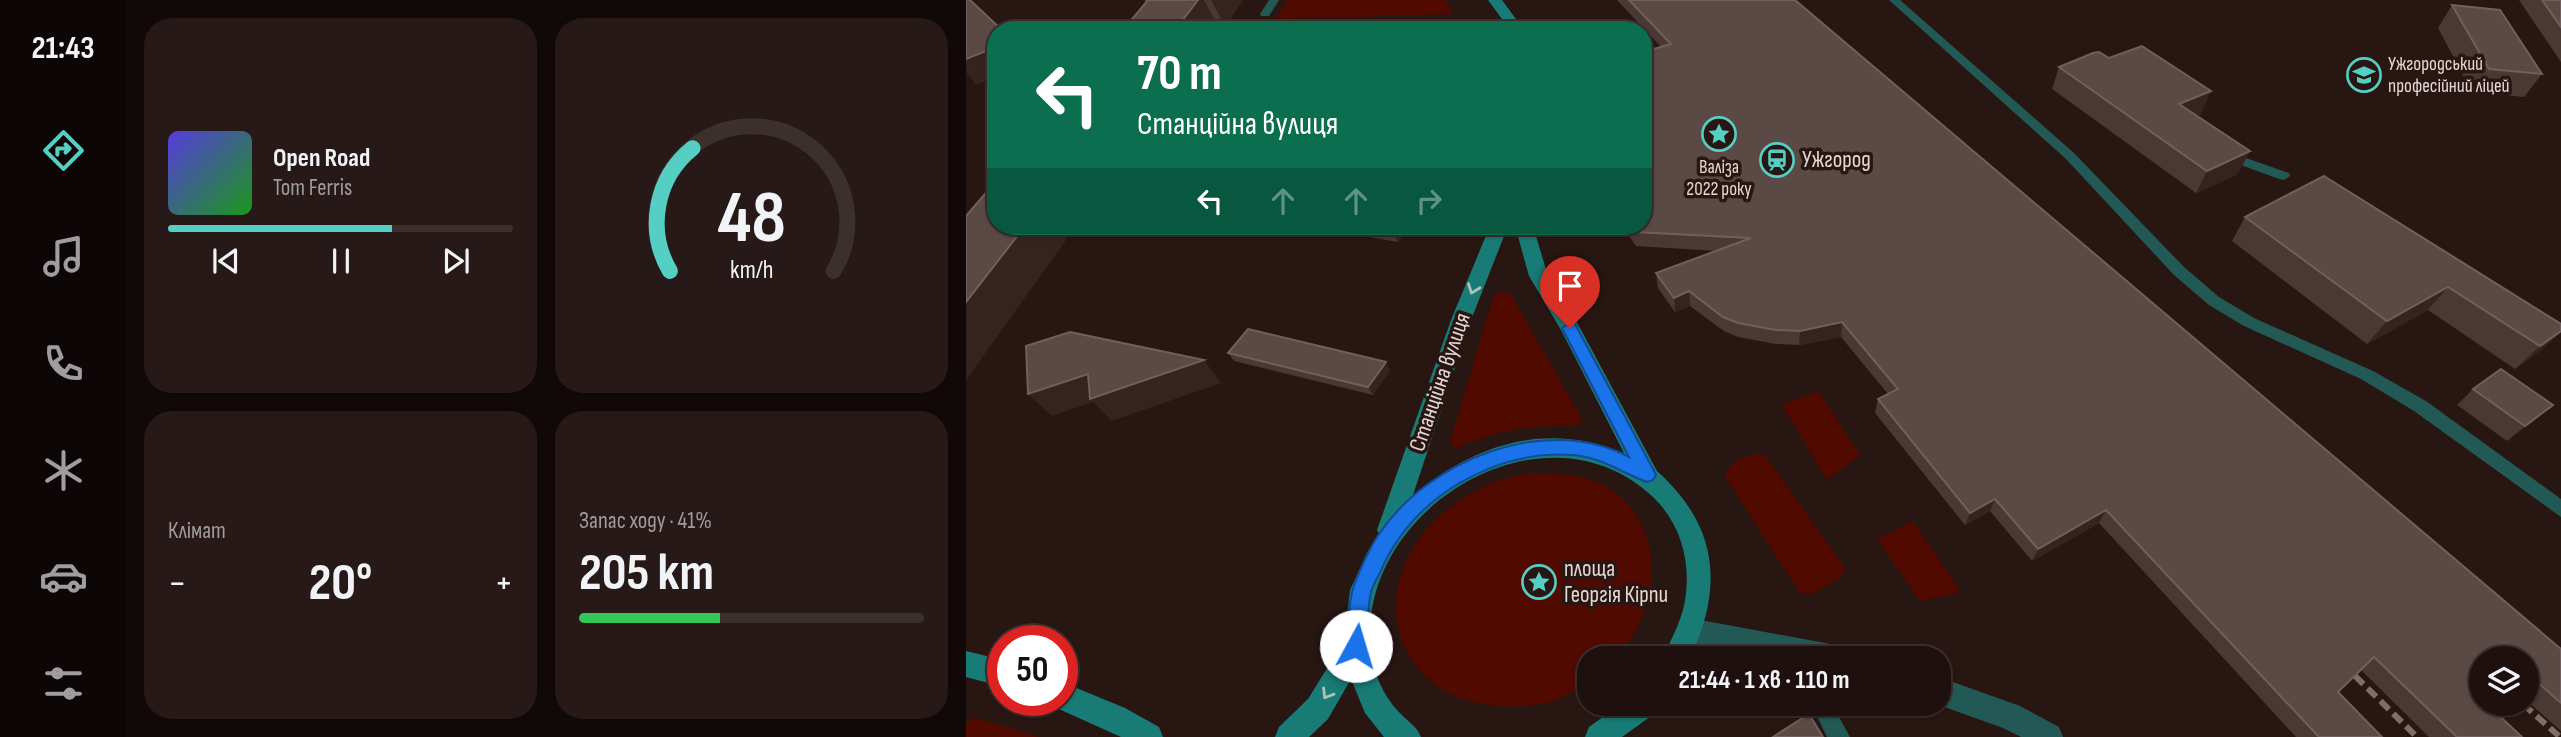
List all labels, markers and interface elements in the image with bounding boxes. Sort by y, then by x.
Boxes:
text: 21:43 [31,29,95,68]
text: 70 m [1137,45,1222,104]
icon: left [1022,49,1113,140]
place label: Ужгородський професійний ліцей [2388,53,2510,98]
school or university icon: Ужгородський професійний ліцей [2345,56,2383,94]
text: Станційна вулиця [1137,105,1338,144]
place icon: Валіза 2022 року [1700,115,1738,153]
icon: directions [39,126,88,175]
station icon: Ужгород [1758,141,1796,179]
text: Open Road [273,143,370,174]
place label: Ужгород [1802,146,1871,174]
place label: Валіза 2022 року [1686,156,1752,201]
text: Tom Ferris [273,174,352,202]
text: 48 [717,176,786,264]
icon: left [1191,182,1229,220]
icon: ahead [1264,182,1302,220]
icon: ahead [1337,182,1375,220]
icon: right [1410,182,1448,220]
icon: music [39,232,88,281]
icon: previous [207,242,245,280]
icon: pause [322,242,360,280]
icon: next [437,242,475,280]
text: km/h [730,255,773,286]
pin [1540,256,1600,328]
icon: arrive [1551,267,1589,305]
one-way arrow [1467,282,1481,294]
street label: Станційна вулиця [1403,309,1477,455]
icon: phone [39,339,88,388]
icon: climate [39,446,88,495]
text: Запас ходу · 41% [579,507,712,535]
text: Клімат [168,517,226,545]
text: 205 km [579,542,714,605]
icon: car [39,552,88,601]
text: 20° [309,552,372,615]
place label: площа Георгія Кірпи [1564,555,1668,609]
text: − [168,561,187,606]
text: + [494,561,513,606]
place icon: площа Георгія Кірпи [1520,563,1558,601]
position arrow [1319,609,1393,683]
speed limit sign: 50 [987,625,1078,716]
map controls [2469,646,2539,716]
button: layers [2469,646,2539,716]
icon: filters [39,659,88,708]
text: 21:44 · 1 хв · 110 m [1679,665,1849,696]
one-way arrow [1322,687,1335,700]

